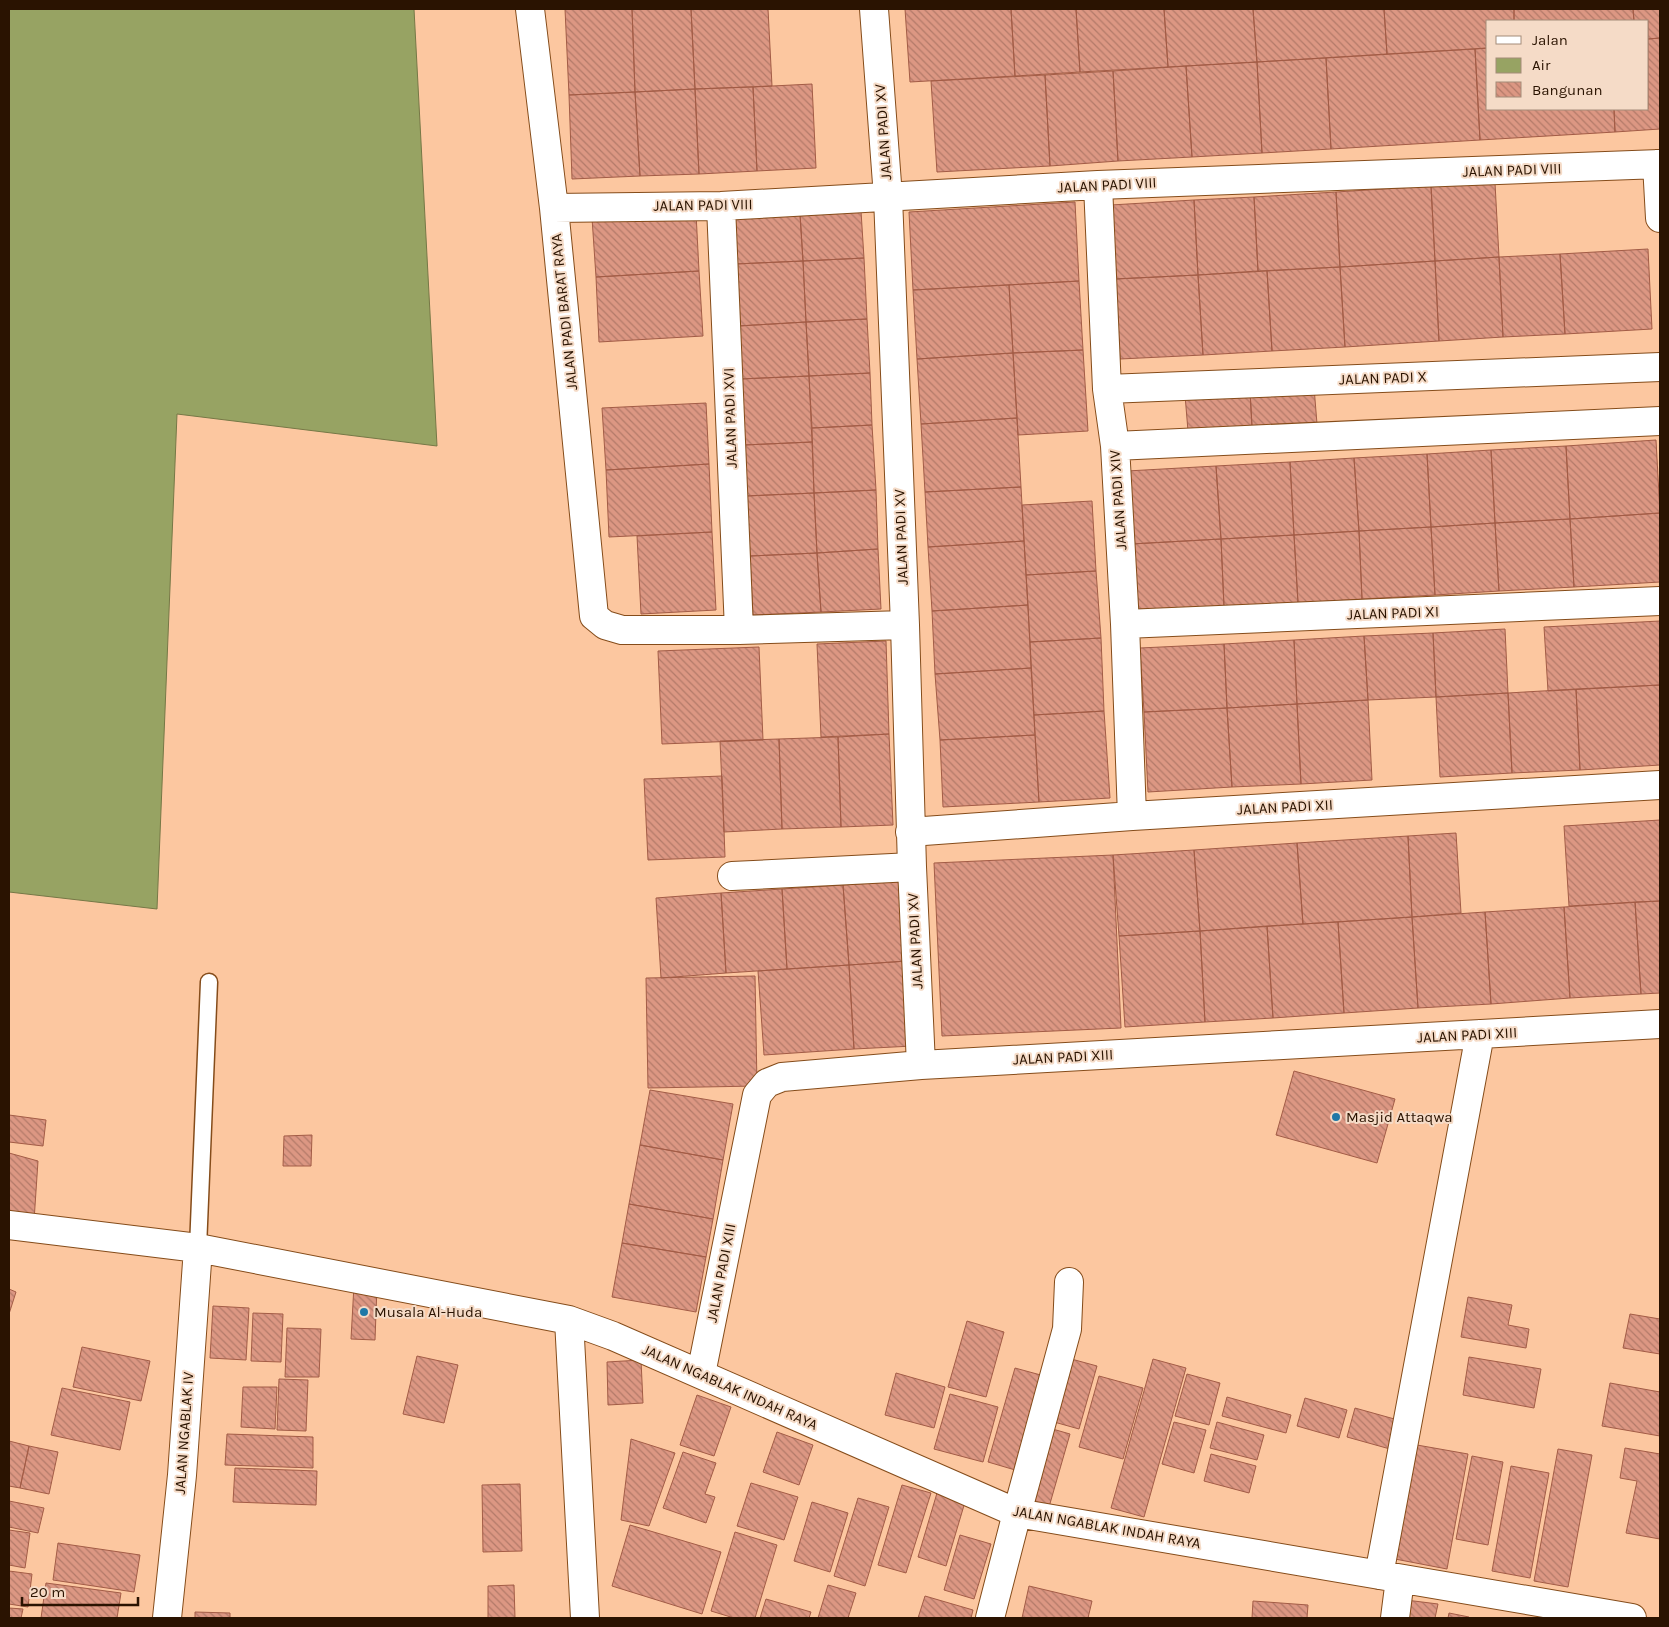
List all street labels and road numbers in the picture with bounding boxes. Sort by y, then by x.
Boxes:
street label: JALAN PADI XV [871,83,895,181]
street label: JALAN PADI VIII [1462,159,1562,181]
street label: JALAN PADI VIII [1057,173,1157,197]
street label: JALAN PADI VIII [653,195,753,215]
street label: JALAN PADI BARAT RAYA [547,232,581,391]
street label: JALAN PADI X [1339,367,1427,389]
street label: JALAN PADI XVI [719,368,741,468]
street label: JALAN PADI XIV [1105,449,1130,551]
street label: JALAN PADI XV [890,488,912,585]
street label: JALAN PADI XI [1347,602,1439,624]
street label: JALAN PADI XII [1237,795,1333,819]
street label: JALAN PADI XV [903,892,927,989]
street label: JALAN PADI XIII [1416,1023,1518,1047]
street label: JALAN PADI XIII [1012,1045,1114,1069]
street label: JALAN PADI XIII [703,1222,739,1324]
street label: JALAN NGABLAK INDAH RAYA [640,1340,821,1434]
street label: JALAN NGABLAK IV [171,1371,197,1495]
street label: JALAN NGABLAK INDAH RAYA [1012,1502,1203,1552]

